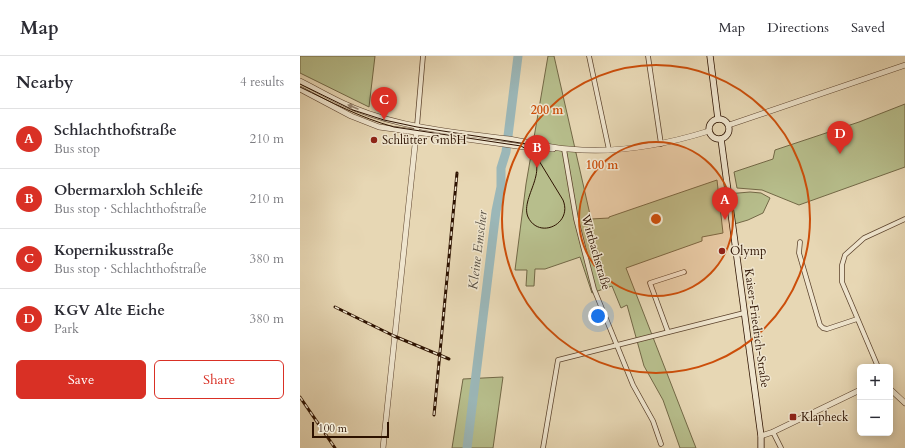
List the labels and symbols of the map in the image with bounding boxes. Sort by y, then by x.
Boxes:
pin: C [371,87,397,120]
text: 200 m [531,102,564,118]
one-way arrow [347,104,358,110]
pin: D [827,121,853,154]
place label: Schlütter GmbH [382,132,466,148]
marker: Schlütter GmbH [369,135,379,145]
pin: B [524,135,550,168]
text: 100 m [586,157,619,173]
pin: A [712,187,738,220]
water label: Kleine Emscher [464,209,492,291]
street label: Wittbachstraße [577,211,614,292]
centre of rings [649,212,663,226]
place label: Olymp [730,243,766,259]
marker: Olymp [717,246,727,256]
street label: Kaiser-Friedrich-Straße [741,267,773,389]
your location [588,306,608,326]
place label: Klapheck [801,409,849,425]
marker: Klapheck [788,412,798,422]
scale bar [312,420,389,439]

